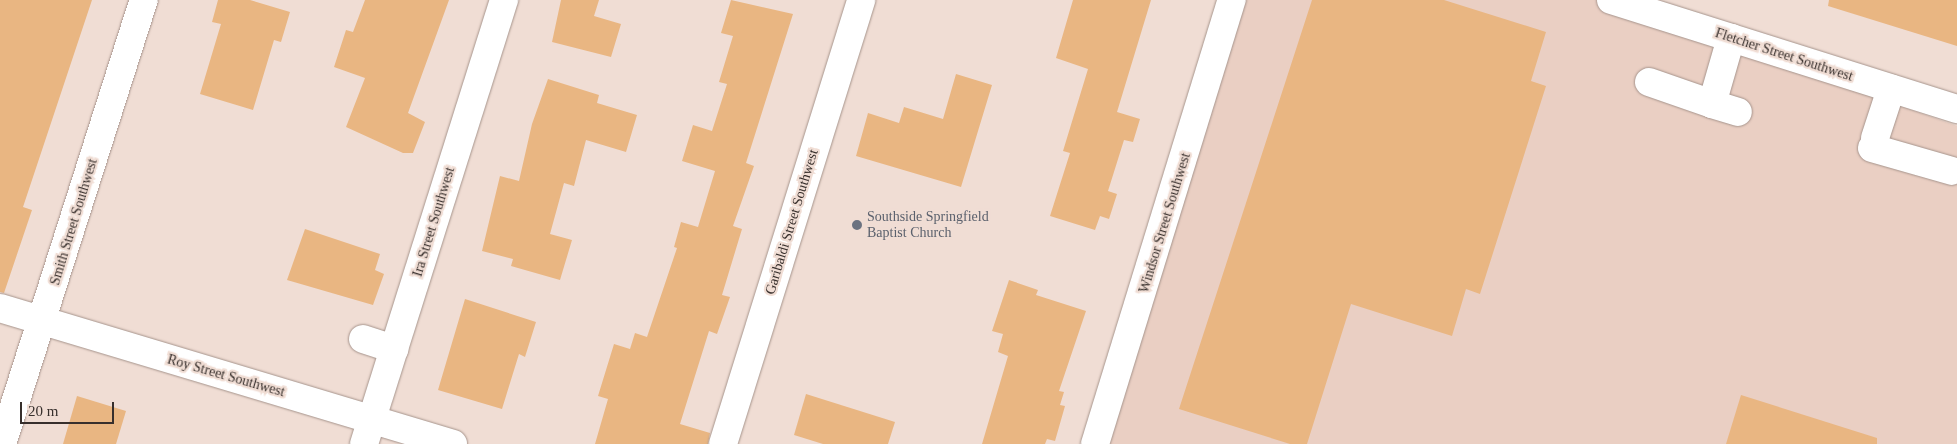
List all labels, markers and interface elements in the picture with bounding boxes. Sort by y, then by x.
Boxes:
street label: Fletcher Street Southwest [1713,25,1855,85]
street label: Garibaldi Street Southwest [762,147,822,297]
street label: Windsor Street Southwest [1136,151,1194,295]
street label: Smith Street Southwest [47,157,101,287]
street label: Ira Street Southwest [409,165,459,279]
place label: Southside Springfield Baptist Church [867,209,989,242]
marker: Southside Springfield Baptist Church [851,219,863,231]
street label: Roy Street Southwest [165,351,287,401]
scale bar [22,392,116,424]
text: 20 m [28,403,58,419]

